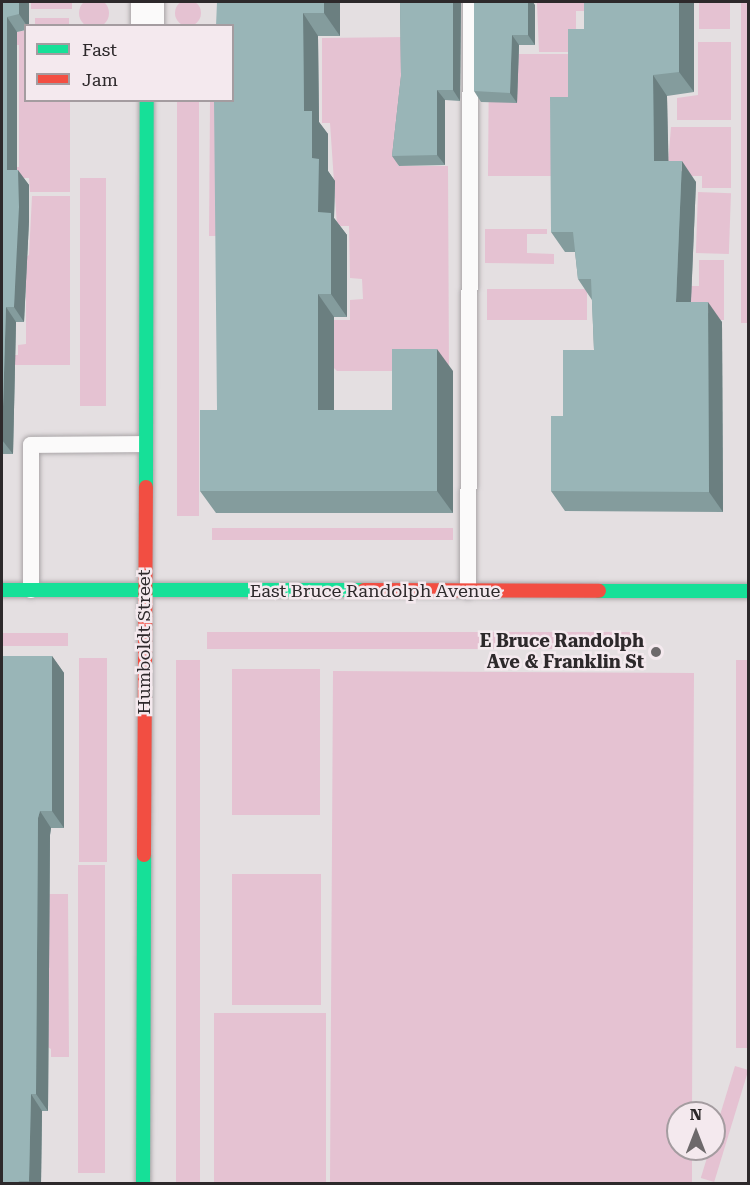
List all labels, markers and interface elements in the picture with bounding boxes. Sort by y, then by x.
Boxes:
legend [24,24,234,102]
text: Fast [82,39,117,60]
text: Jam [82,69,118,90]
street label: Humboldt Street [133,570,155,714]
street label: East Bruce Randolph Avenue [250,580,500,602]
place label: E Bruce Randolph Ave & Franklin St [480,631,644,674]
marker: E Bruce Randolph Ave & Franklin St [649,645,663,659]
north arrow [666,1101,726,1161]
text: N [690,1105,702,1124]

